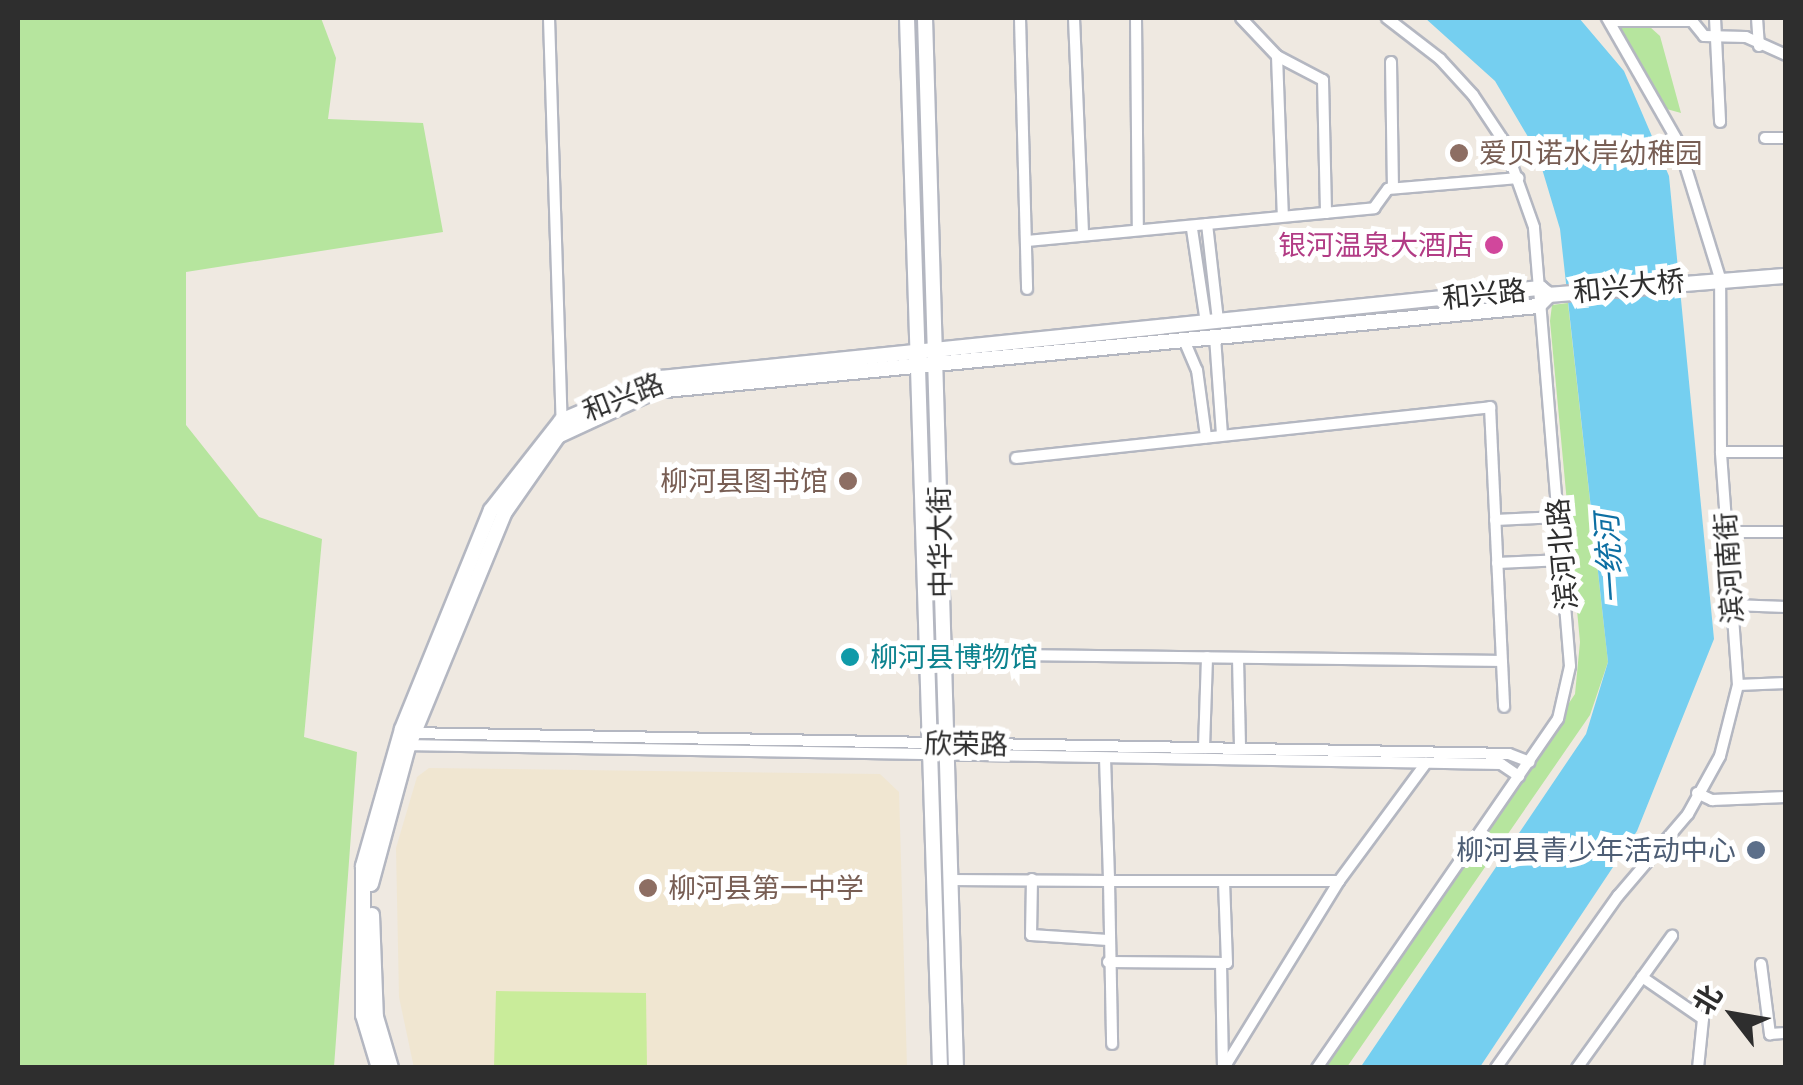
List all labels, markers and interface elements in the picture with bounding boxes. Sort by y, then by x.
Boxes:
place label: 爱贝诺水岸幼稚园 [1479,136,1703,170]
marker: 爱贝诺水岸幼稚园 [1448,142,1470,164]
place label: 银河温泉大酒店 [1278,228,1474,262]
marker: 银河温泉大酒店 [1483,234,1505,256]
street label: 和兴大桥 [1572,263,1686,309]
street label: 和兴路 [1440,273,1528,315]
street label: 和兴路 [578,366,668,428]
place label: 柳河县图书馆 [660,464,828,498]
marker: 柳河县图书馆 [837,470,859,492]
street label: 中华大街 [922,486,958,598]
street label: 滨河北路 [1540,497,1584,611]
street label: 滨河南街 [1708,511,1750,625]
water label: 一统河 [1589,513,1631,605]
place label: 柳河县博物馆 [870,640,1038,674]
marker: 柳河县博物馆 [839,646,861,668]
street label: 欣荣路 [924,726,1008,762]
place label: 柳河县青少年活动中心 [1456,833,1736,867]
marker: 柳河县青少年活动中心 [1745,839,1767,861]
place label: 柳河县第一中学 [668,871,864,905]
marker: 柳河县第一中学 [637,877,659,899]
north arrow [1683,965,1783,1065]
text: 北 [1685,978,1730,1021]

